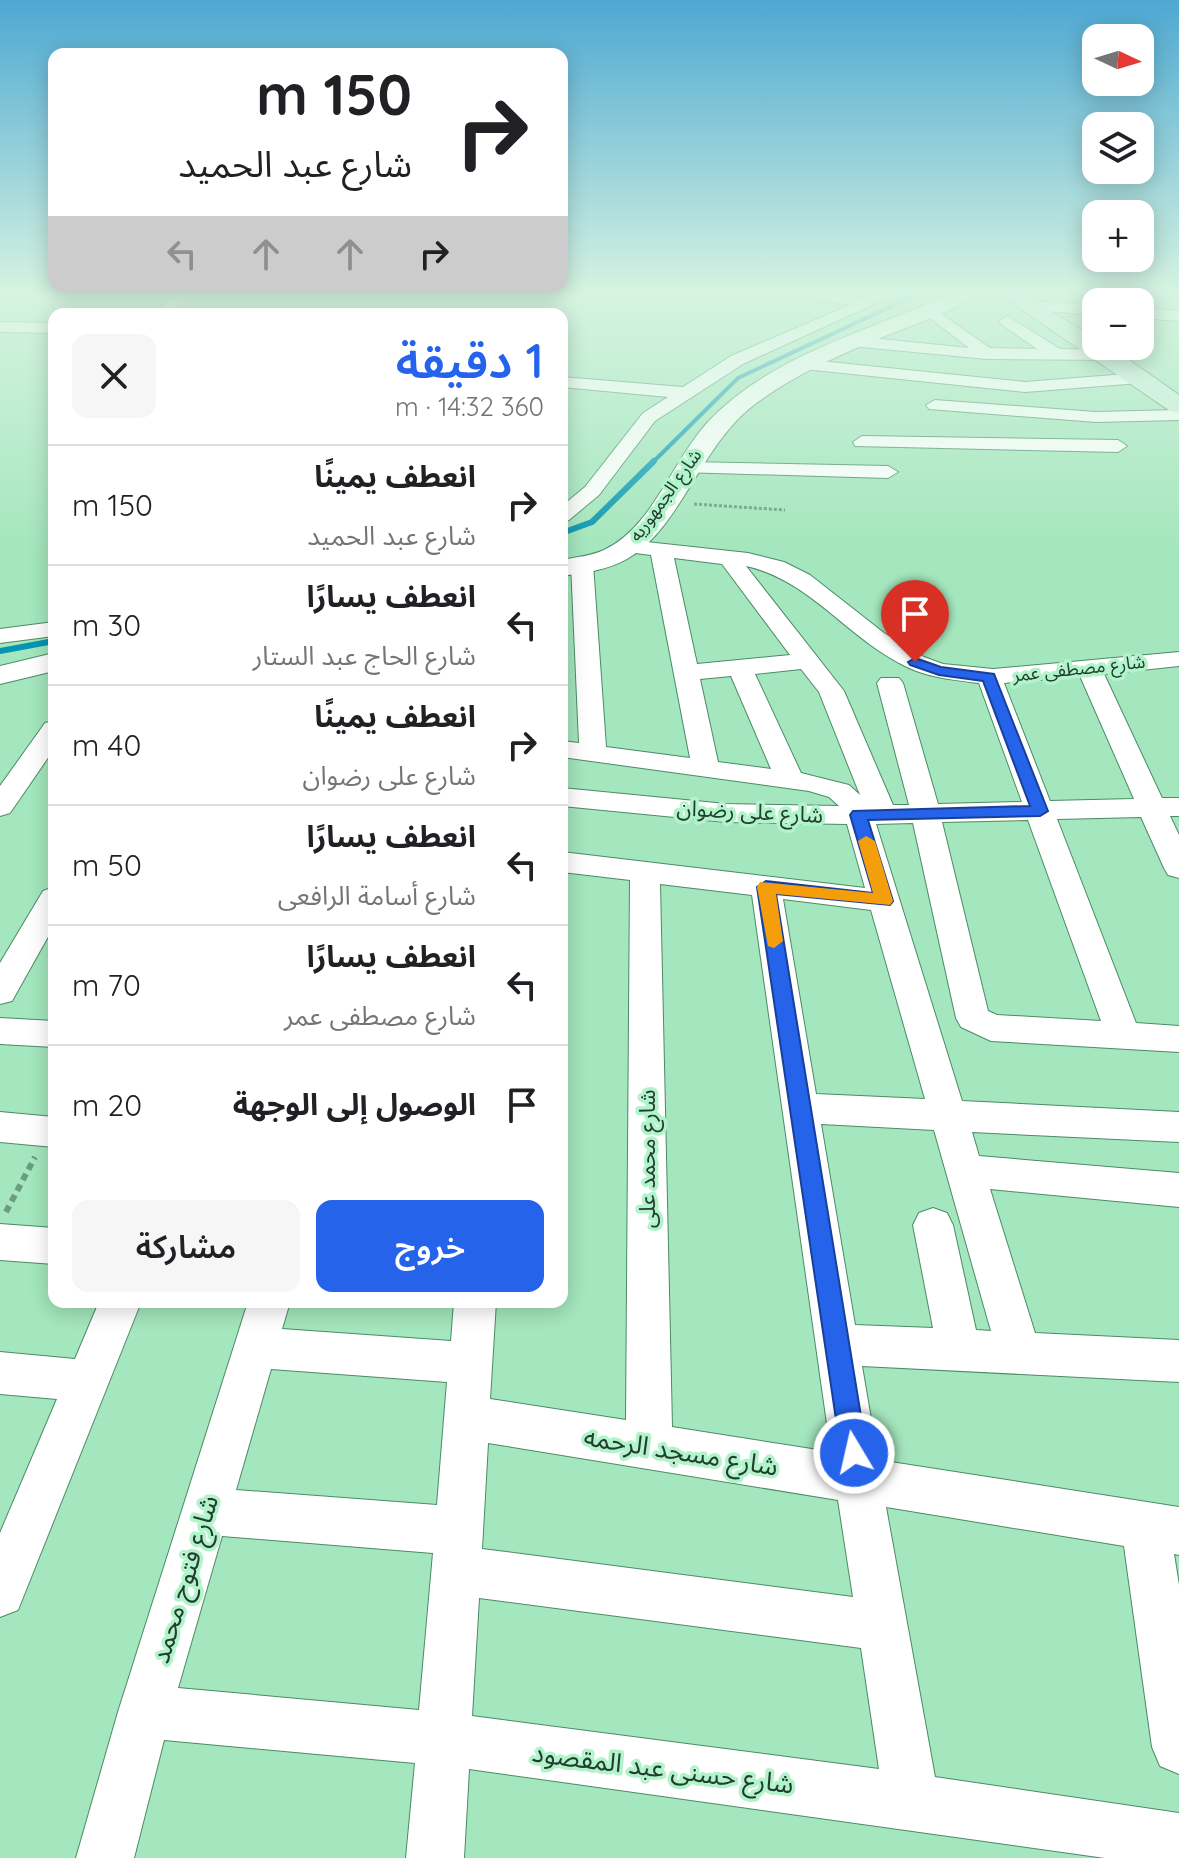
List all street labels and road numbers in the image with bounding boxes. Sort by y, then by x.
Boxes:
street label: شارع الجمهوريه [624,444,709,547]
street label: شارع مصطفى عمر [1011,650,1147,689]
street label: شارع على رضوان [676,793,824,832]
street label: شارع محمد على [633,1090,664,1228]
street label: شارع مسجد الرحمه [581,1419,780,1486]
street label: شارع فتوح محمد [143,1491,228,1668]
street label: شارع حسنى عبد المقصود [530,1736,796,1803]

